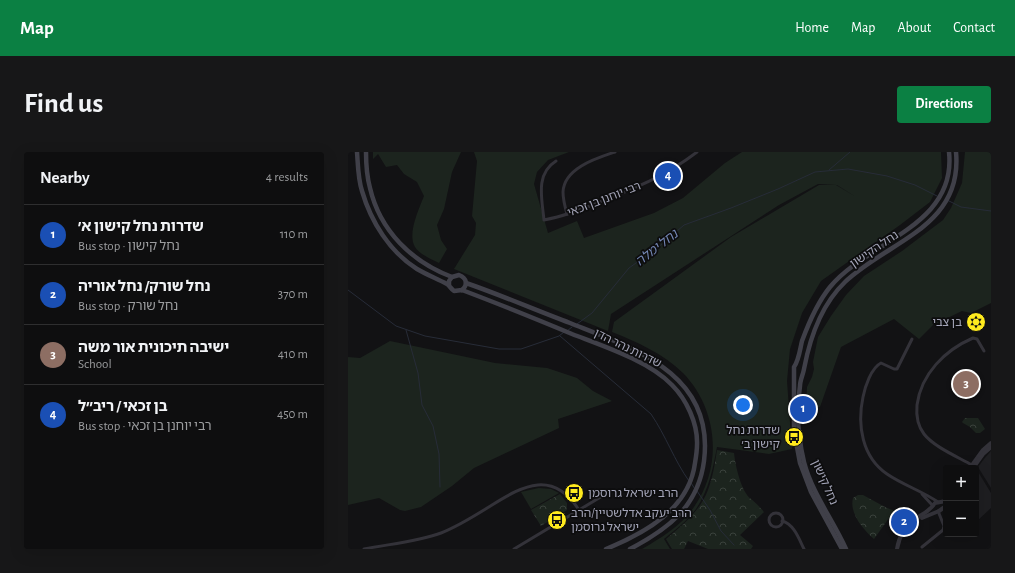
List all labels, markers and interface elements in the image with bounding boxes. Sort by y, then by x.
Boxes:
text: Map [20,19,54,38]
text: Home [795,21,829,35]
text: Map [851,21,875,35]
text: About [897,21,931,35]
text: Contact [953,21,995,35]
button: Directions [897,86,991,123]
text: Find us [24,90,103,118]
pin: 4 [655,161,681,191]
text: Nearby [40,169,90,186]
text: 4 results [266,171,308,184]
street label: רבי יוחנן בן זכאי [566,179,642,219]
text: שדרות נחל קישון א׳ [78,219,204,234]
water label: נחל ימלה [633,227,681,269]
text: 1 [51,228,55,241]
text: 110 m [280,228,308,241]
street label: נחל הקישון [848,228,900,270]
text: Bus stop · נחל קישון [78,240,180,253]
text: נחל שורק/ נחל אוריה [78,279,211,294]
text: 2 [50,288,56,301]
text: 370 m [278,288,308,301]
text: Bus stop · נחל שורק [78,300,178,313]
synagogue icon: בן צבי [965,311,987,333]
place label: בן צבי [932,316,962,328]
street label: שדרות נהר הדן [592,327,664,369]
text: ישיבה תיכונית אור משה [78,340,229,355]
text: 3 [50,348,56,361]
text: 410 m [278,348,308,361]
text: School [78,358,112,371]
pin: 3 [953,369,979,399]
pin: 1 [790,394,816,424]
your location [733,395,753,415]
text: בן זכאי / ריב״ל [78,399,168,414]
text: 4 [50,408,56,421]
text: 450 m [277,408,308,421]
text: Bus stop · רבי יוחנן בן זכאי [78,420,212,433]
place label: שדרות נחל קישון ב׳ [726,424,780,450]
bus stop icon: שדרות נחל קישון ב׳ [783,426,805,448]
street label: נחל קישון [810,458,840,506]
map controls [943,465,979,537]
button: + [943,465,979,501]
bus stop icon: הרב ישראל גרוסמן [563,482,585,504]
place label: הרב ישראל גרוסמן [588,487,678,499]
button: − [943,501,979,537]
place label: הרב יעקב אדלשטיין/הרב ישראל גרוסמן [571,507,692,533]
pin: 2 [891,507,917,537]
bus stop icon: הרב יעקב אדלשטיין/הרב ישראל גרוסמן [546,509,568,531]

